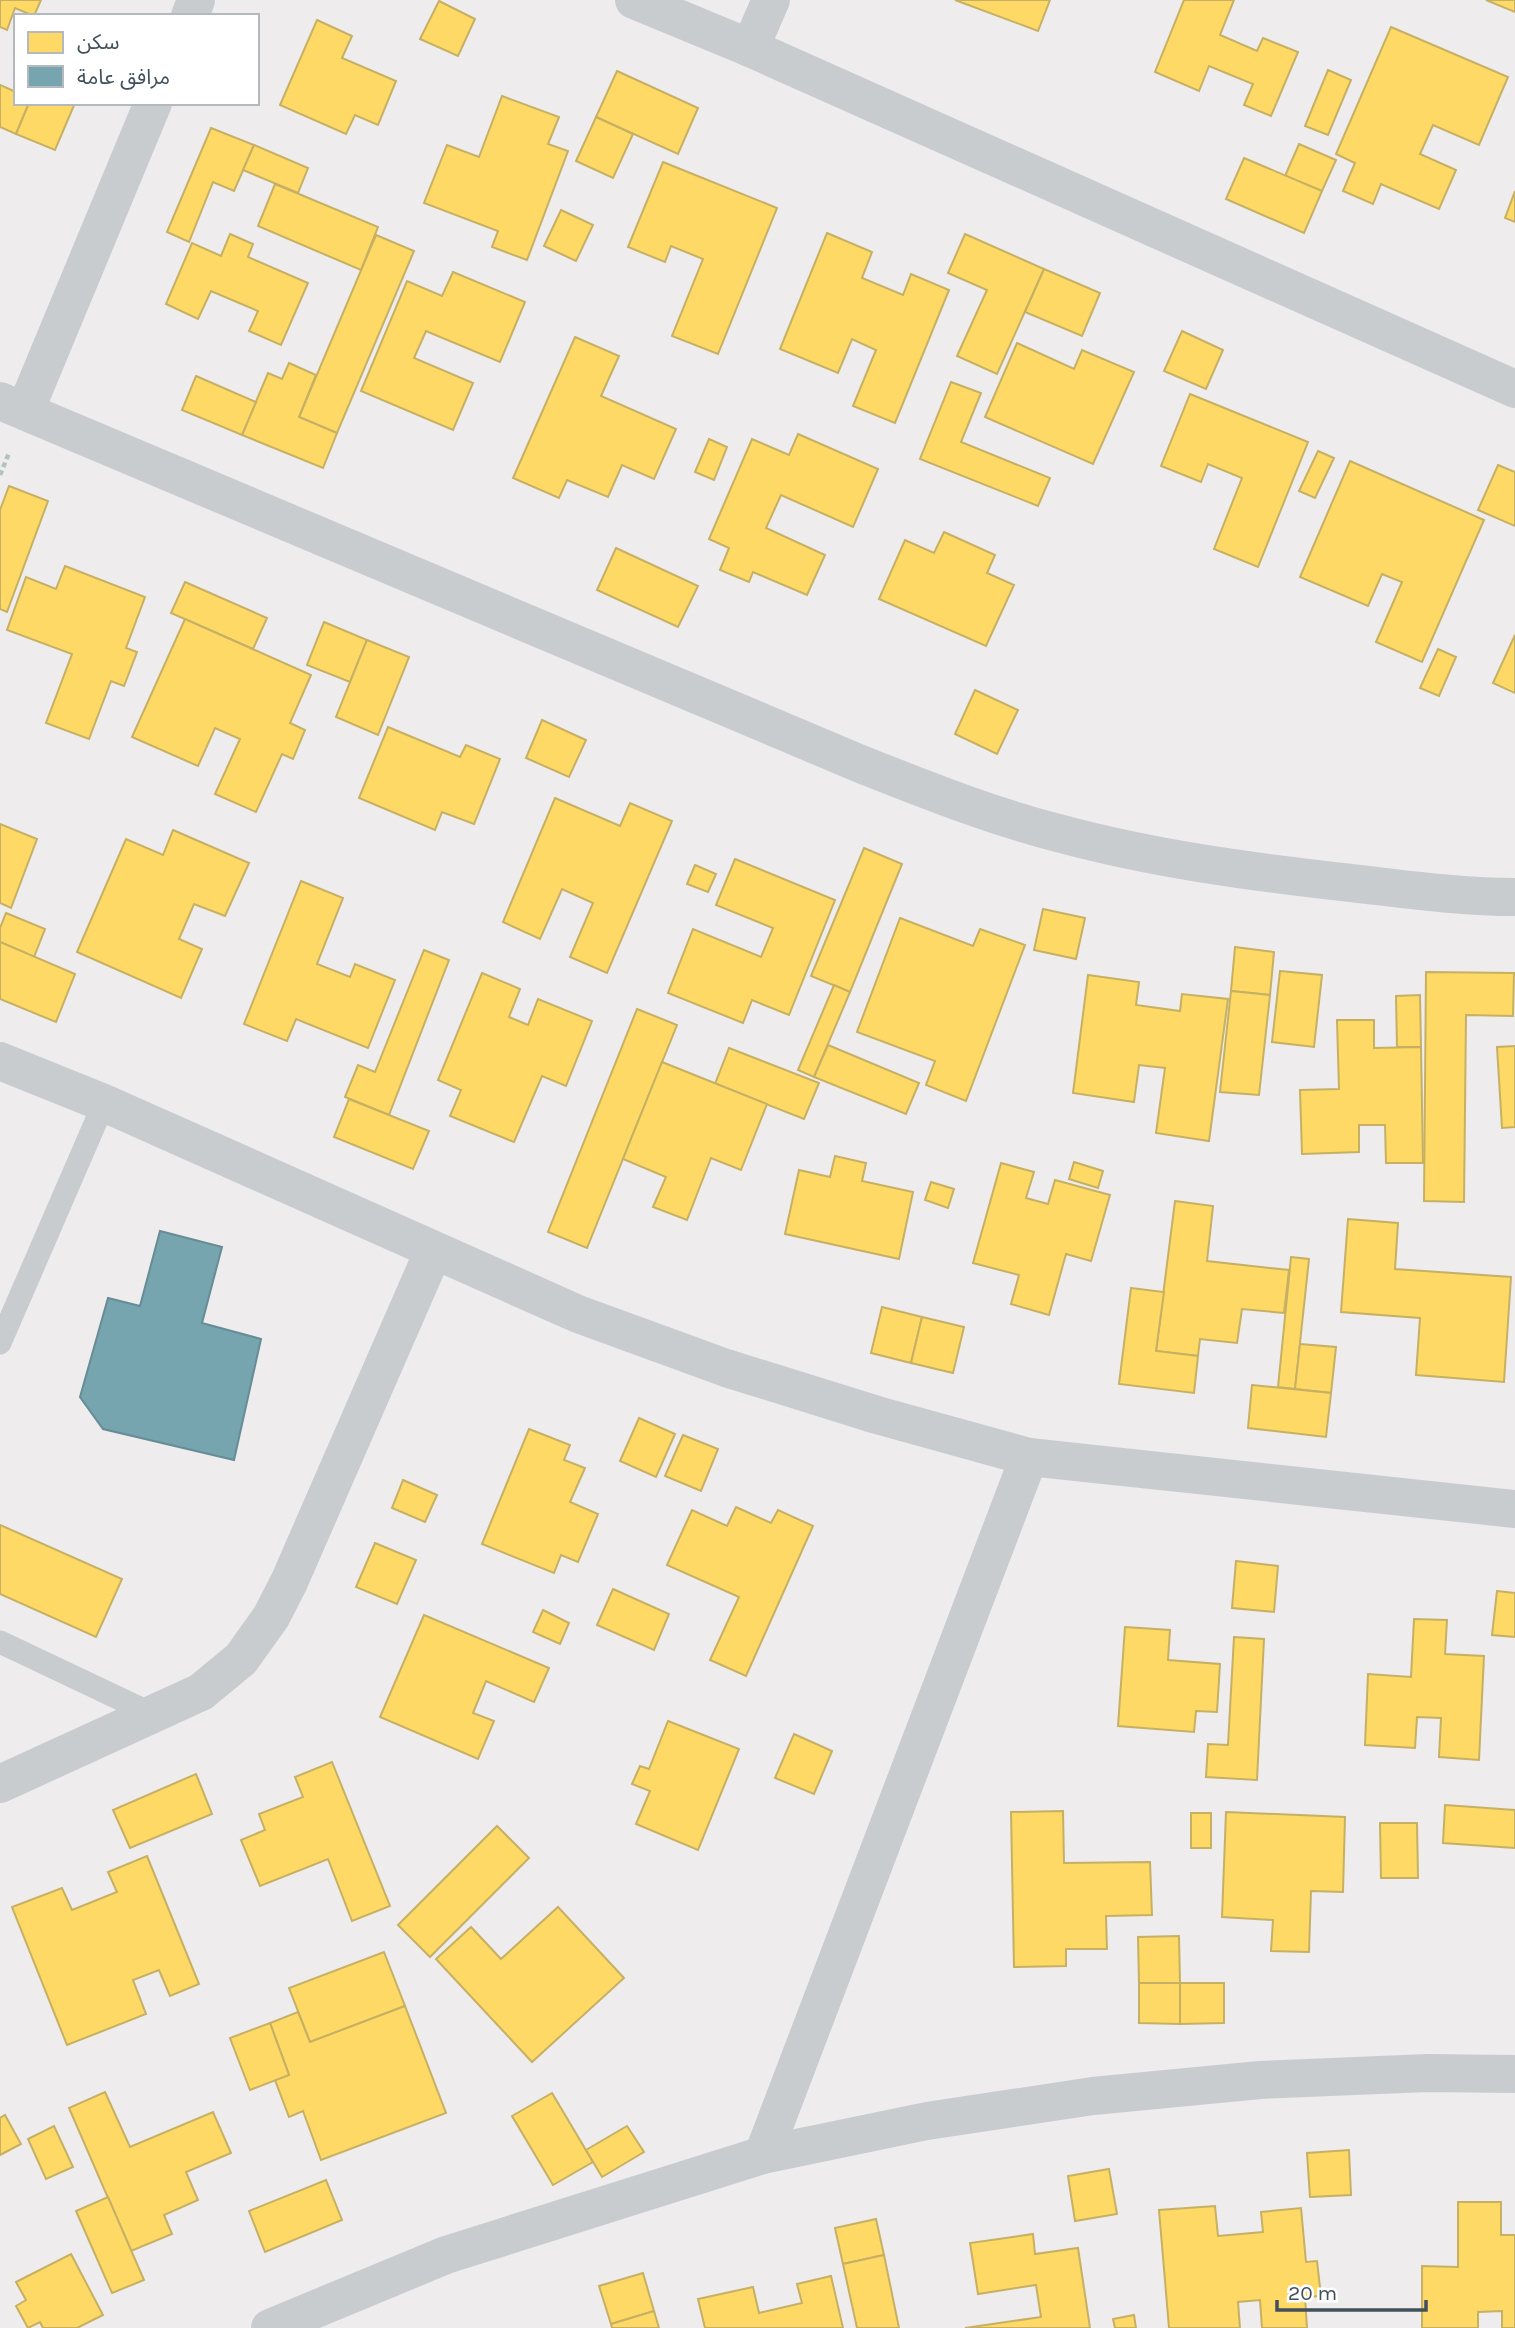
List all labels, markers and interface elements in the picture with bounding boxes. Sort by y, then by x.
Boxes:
legend [14,14,259,105]
text: سكن [77,30,119,54]
text: مرافق عامة [77,65,170,90]
scale bar [1277,2268,1426,2312]
text: 20 m [1288,2281,1337,2305]

